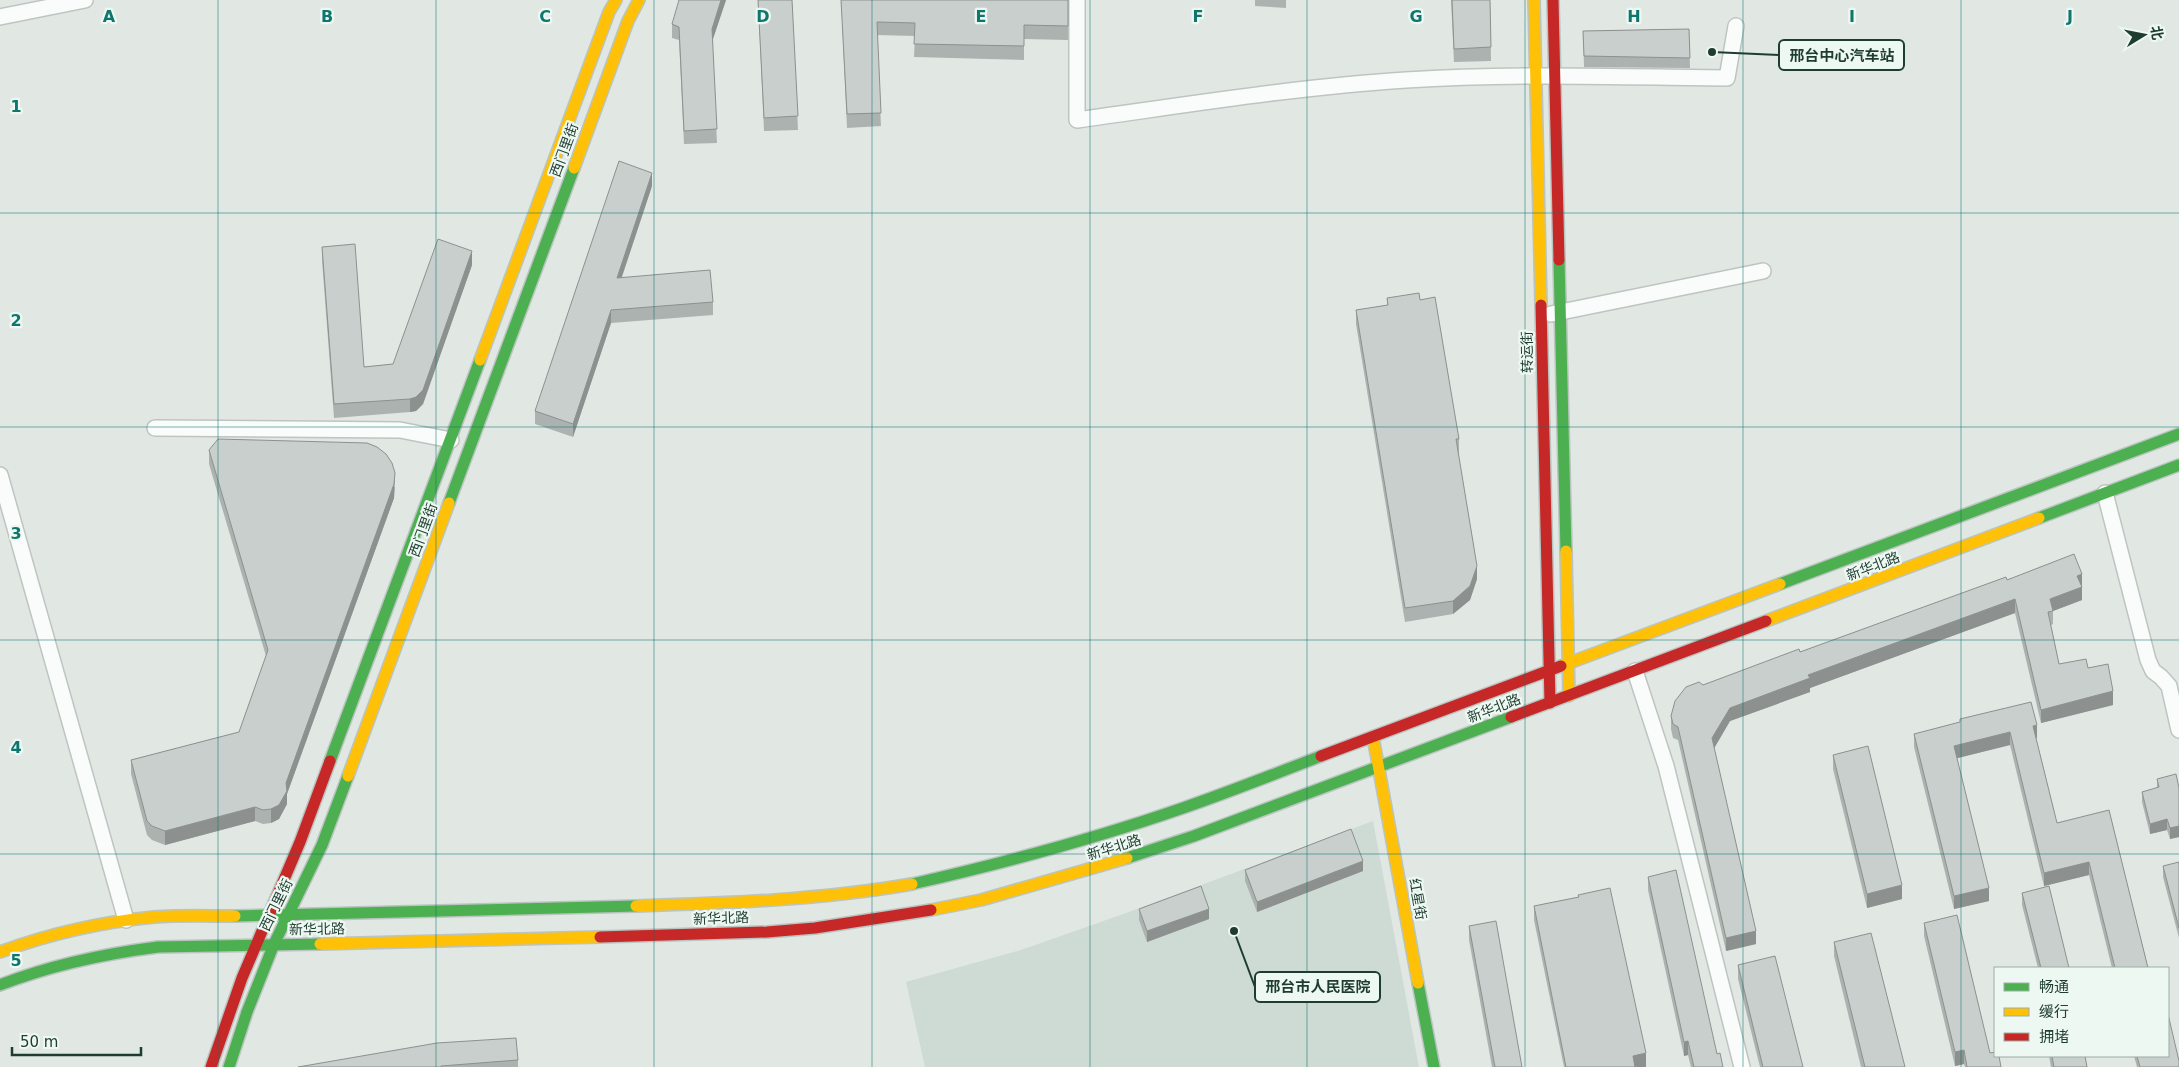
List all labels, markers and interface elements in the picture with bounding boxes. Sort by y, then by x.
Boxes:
text: A [103,7,116,26]
text: B [321,7,333,26]
text: C [539,7,551,26]
text: D [756,7,770,26]
text: E [976,7,986,26]
text: F [1193,7,1203,26]
text: G [1409,7,1423,26]
text: H [1627,7,1641,26]
text: I [1849,7,1855,26]
text: J [2066,7,2073,26]
north arrow [2119,10,2169,60]
text: 北 [2148,24,2166,41]
callout: 邢台中心汽车站 [1779,40,1904,70]
text: 邢台中心汽车站 [1789,47,1895,65]
text: 1 [10,97,22,116]
street label: 西门里街 [547,121,581,179]
text: 2 [10,311,22,330]
street label: 转运街 [1519,331,1535,373]
street label: 西门里街 [406,501,440,559]
text: 3 [10,524,22,543]
street label: 新华北路 [1844,548,1902,584]
street label: 新华北路 [1465,690,1523,726]
text: 4 [10,738,22,757]
street label: 新华北路 [1085,831,1143,863]
street label: 西门里街 [257,876,295,934]
street label: 红星街 [1406,877,1430,921]
street label: 新华北路 [693,909,749,927]
street label: 新华北路 [289,921,345,937]
text: 5 [10,951,22,970]
legend [1994,967,2169,1057]
callout: 邢台市人民医院 [1255,972,1380,1002]
text: 邢台市人民医院 [1265,978,1371,996]
text: 畅通 [2039,978,2069,996]
text: 缓行 [2039,1003,2069,1021]
scale bar [12,1024,141,1056]
text: 拥堵 [2039,1028,2069,1046]
text: 50 m [20,1033,58,1051]

